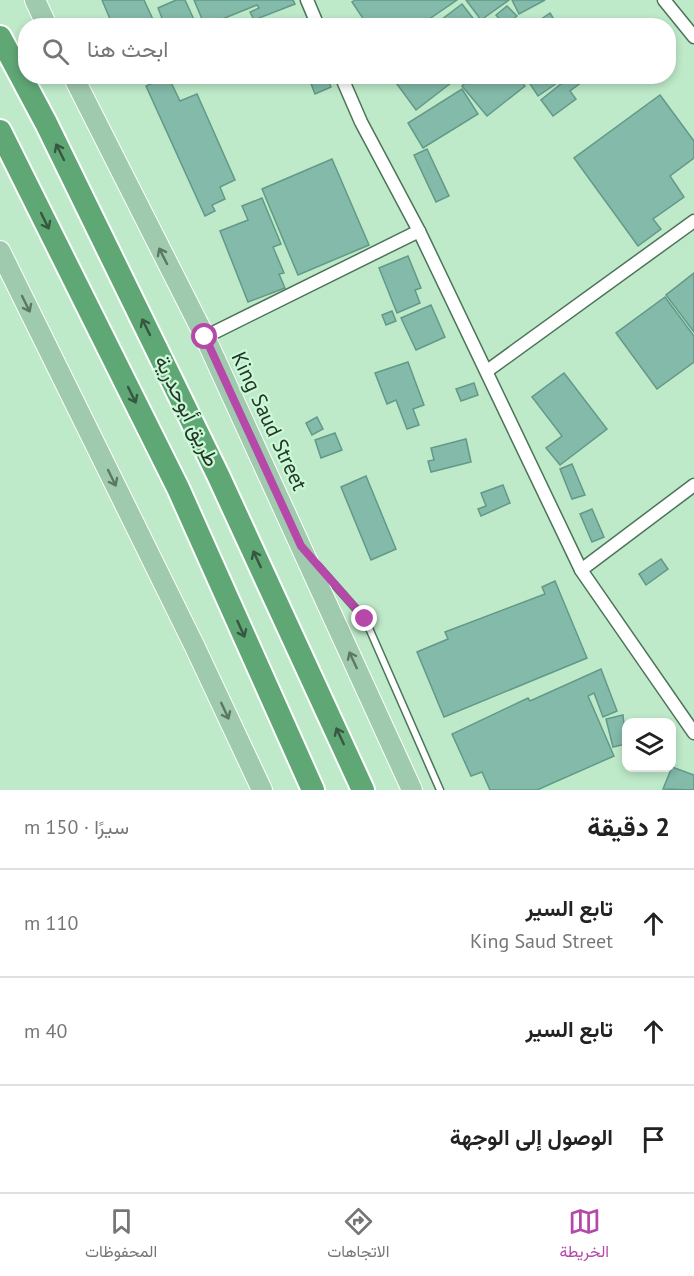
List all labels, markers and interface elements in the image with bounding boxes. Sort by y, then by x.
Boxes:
search box [18,18,676,84]
icon: search [39,35,72,68]
text: ابحث هنا [87,35,168,63]
one-way arrow [53,143,65,161]
one-way arrow [40,211,51,229]
one-way arrow [157,247,169,265]
one-way arrow [20,294,32,312]
one-way arrow [139,318,151,336]
route start [191,323,217,349]
street label: King Saud Street [225,347,313,495]
street label: طريق أبوحدرية [149,351,226,471]
one-way arrow [127,386,138,404]
one-way arrow [107,469,118,487]
one-way arrow [251,551,263,569]
route end [351,605,377,631]
one-way arrow [236,620,247,638]
one-way arrow [347,652,359,670]
one-way arrow [219,701,231,719]
map controls [622,718,676,772]
button: layers [622,718,676,772]
one-way arrow [333,728,345,746]
text: 2 دقيقة [587,810,670,843]
text: سيرًا · 150 m [24,814,129,840]
text: تابع السير [525,894,613,922]
icon: ahead [637,907,670,940]
text: 110 m [24,910,78,936]
text: King Saud Street [470,928,613,954]
text: تابع السير [525,1015,613,1043]
icon: ahead [637,1015,670,1048]
text: 40 m [24,1018,67,1044]
text: الوصول إلى الوجهة [450,1123,613,1151]
icon: arrive [637,1123,670,1156]
tab: المحفوظات [85,1205,157,1266]
tab: الاتجاهات [327,1205,389,1266]
tab: الخريطة [559,1205,609,1266]

